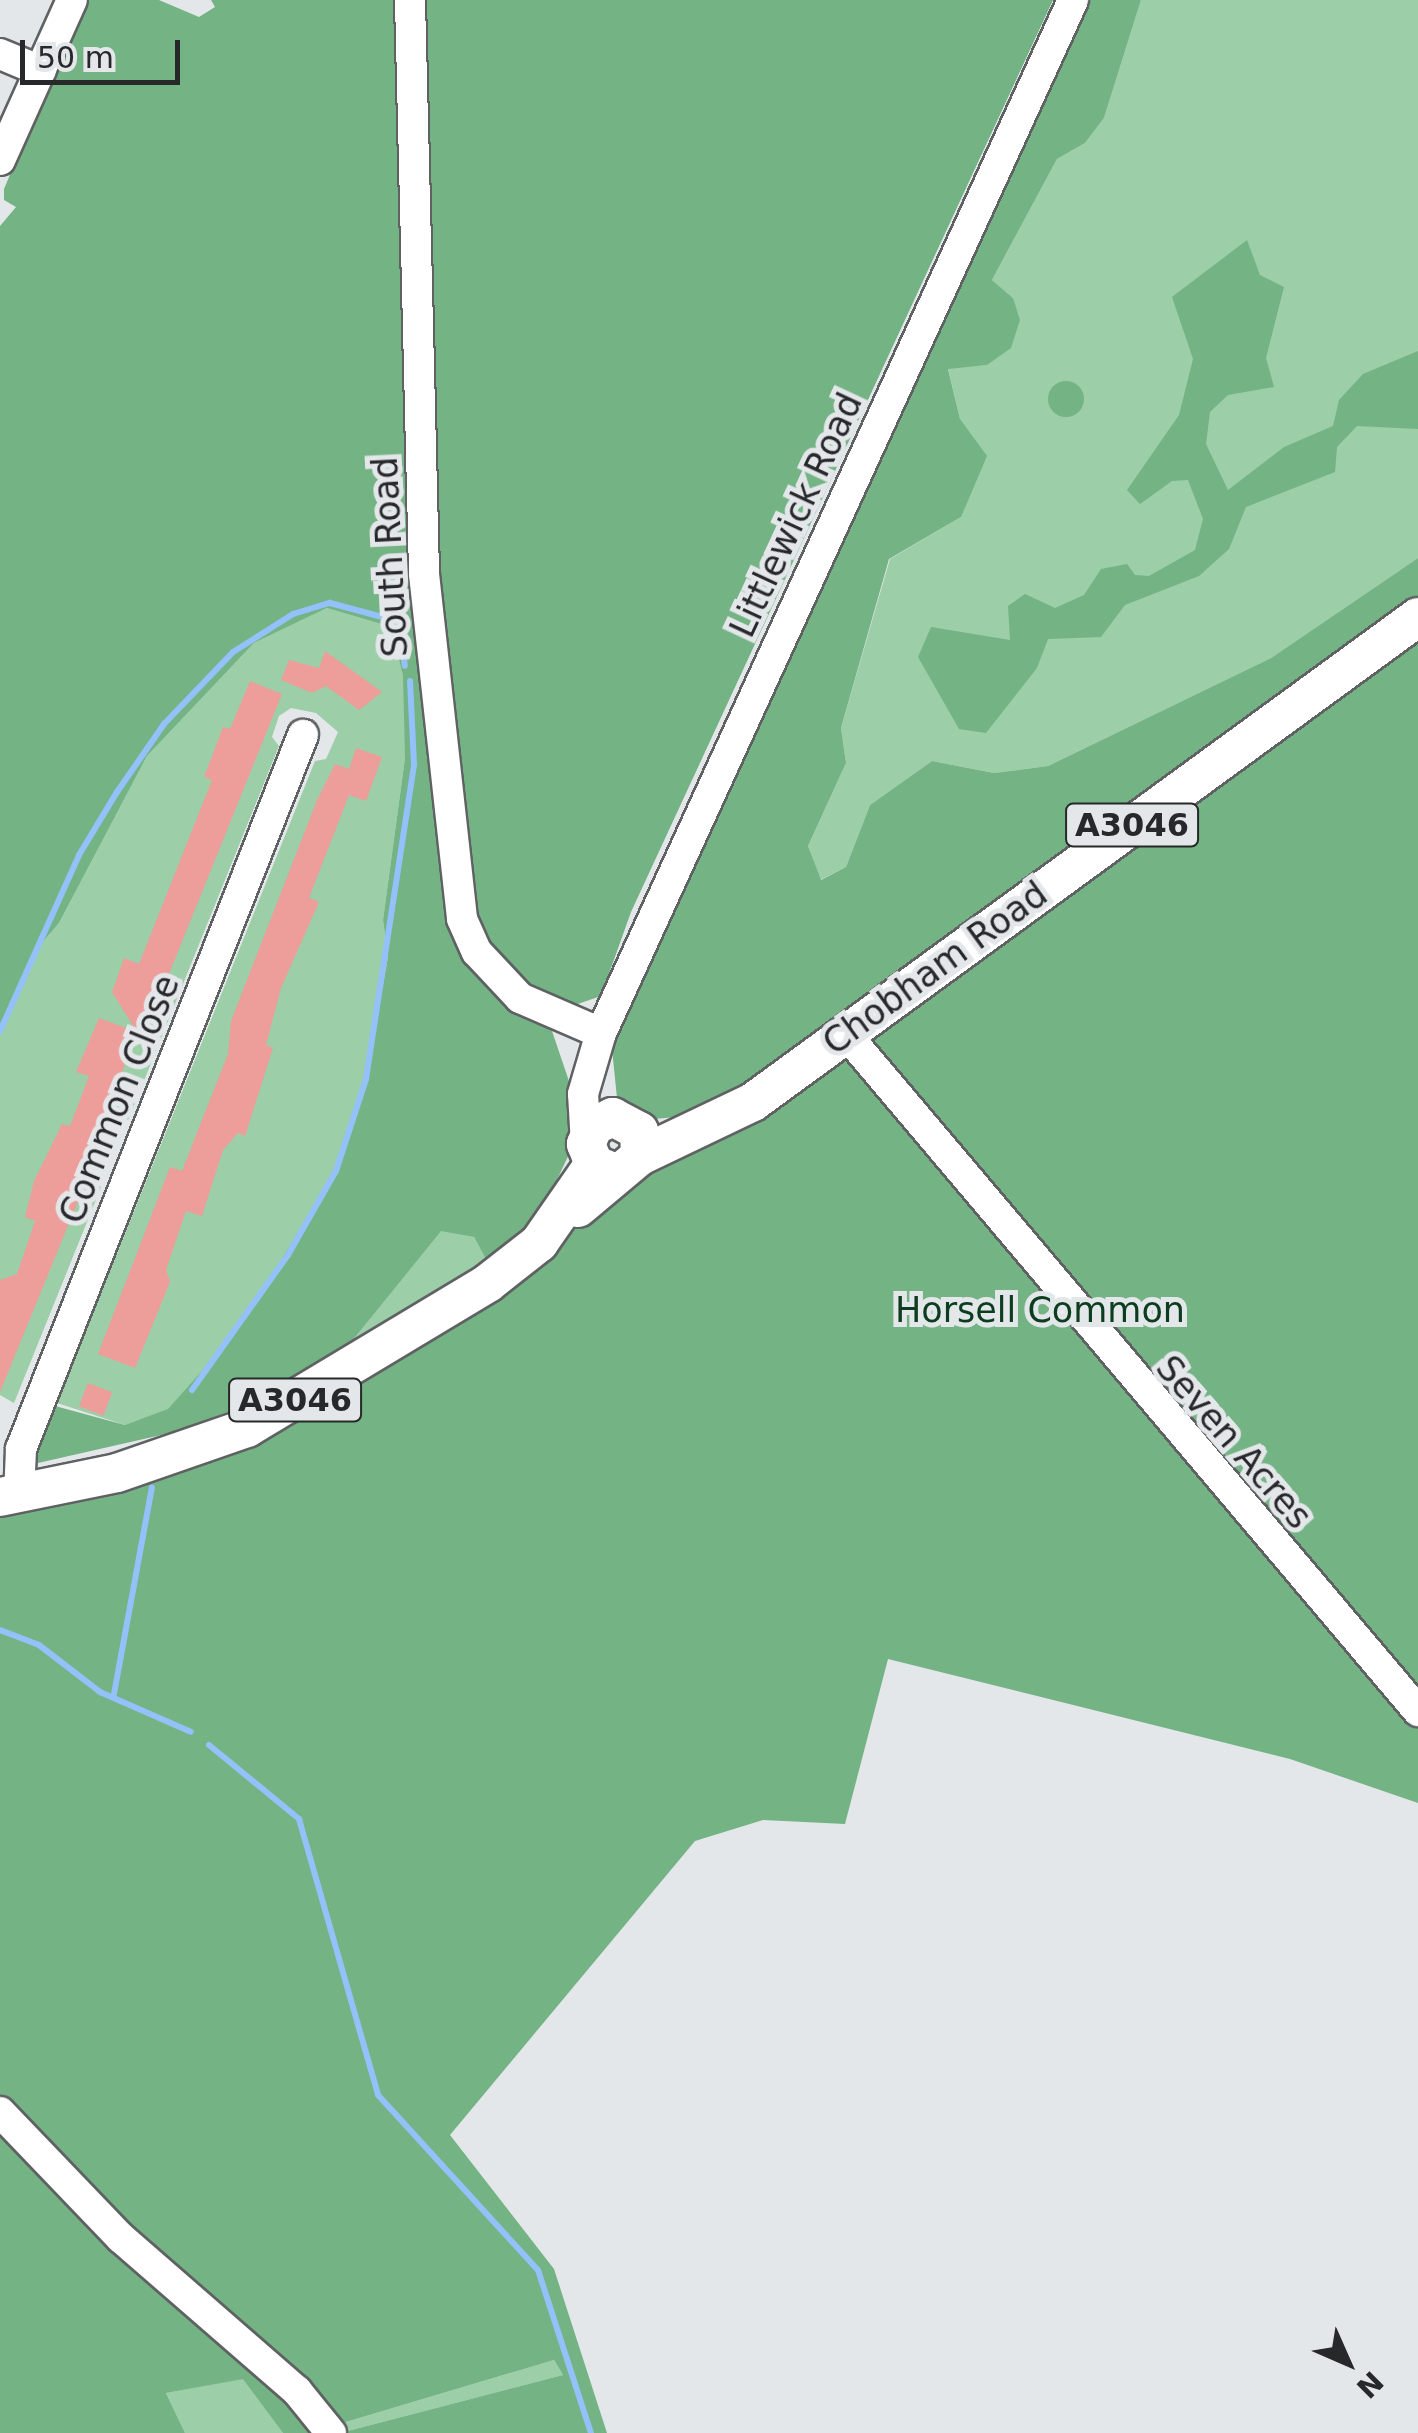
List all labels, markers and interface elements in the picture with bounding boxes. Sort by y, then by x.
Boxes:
scale bar [25,20,185,82]
text: 50 m [37,40,114,75]
street label: Littlewick Road [721,386,871,644]
street label: South Road [364,456,416,658]
road number: A3046 [1064,798,1200,852]
street label: Chobham Road [815,873,1055,1063]
street label: Common Close [50,969,188,1229]
park label: Horsell Common [895,1289,1185,1331]
street label: Seven Acres [1148,1347,1320,1537]
road number: A3046 [228,1373,362,1427]
north arrow [1298,2313,1398,2413]
text: N [1350,2365,1390,2405]

